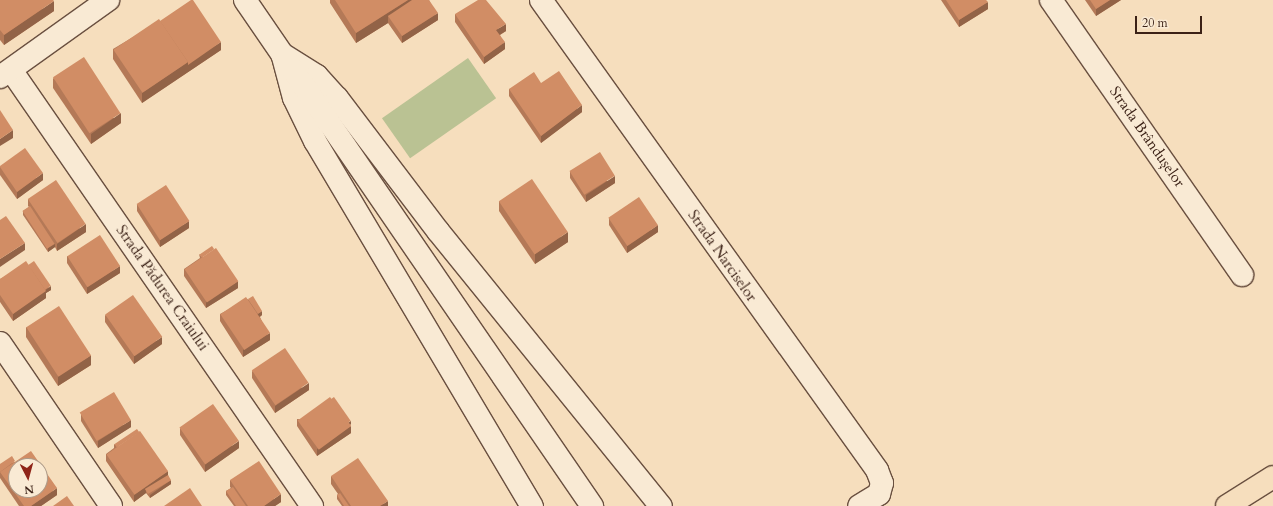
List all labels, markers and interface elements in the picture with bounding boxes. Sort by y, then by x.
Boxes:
scale bar [1137,8,1204,34]
text: 20 m [1142,15,1168,31]
street label: Strada Brândușelor [1106,83,1188,191]
street label: Strada Narciselor [684,207,760,305]
street label: Strada Pădurea Craiului [112,222,212,354]
north arrow [8,458,48,498]
text: N [24,481,35,497]

